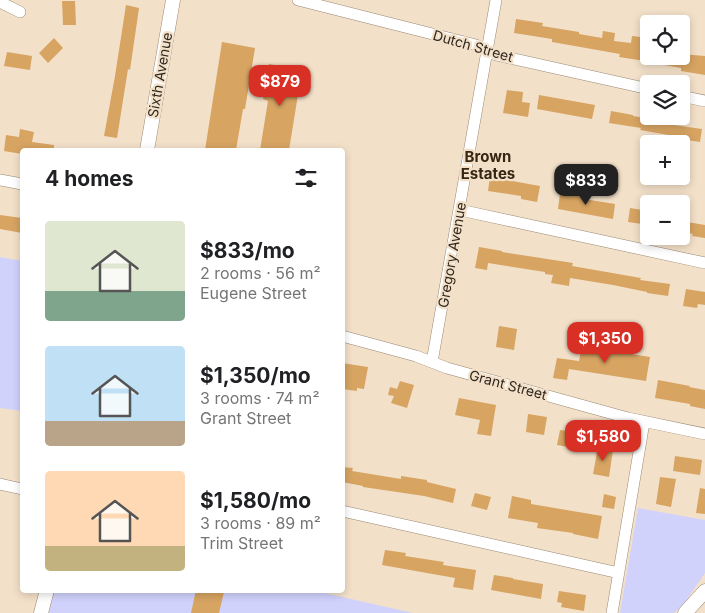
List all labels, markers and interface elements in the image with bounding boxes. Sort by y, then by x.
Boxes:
map controls [640,15,690,245]
button: locate [640,15,690,65]
street label: Dutch Street [431,26,516,65]
street label: Sixth Avenue [144,31,175,119]
pin: $879 [250,64,310,107]
text: $879 [260,71,300,91]
button: layers [640,75,690,125]
button: + [640,135,690,185]
district label: Brown Estates [461,147,515,183]
icon: filters [292,164,320,192]
pin: $833 [556,164,616,206]
text: 4 homes [45,166,134,191]
text: $833 [565,170,607,190]
button: − [640,195,690,245]
street label: Gregory Avenue [434,201,469,309]
text: $833/mo [200,238,295,263]
icon: home [85,241,145,301]
text: 2 rooms · 56 m² [200,263,321,283]
text: Eugene Street [200,283,307,303]
pin: $1,350 [564,322,646,364]
text: $1,350 [578,328,632,348]
text: $1,350/mo [200,363,311,388]
icon: home [85,366,145,426]
street label: Grant Street [467,366,549,403]
text: 3 rooms · 74 m² [200,388,319,408]
text: Grant Street [200,408,291,428]
pin: $1,580 [562,420,644,462]
text: $1,580 [576,426,630,446]
text: $1,580/mo [200,488,311,513]
icon: home [85,491,145,551]
text: 3 rooms · 89 m² [200,513,321,533]
text: Trim Street [200,533,283,553]

